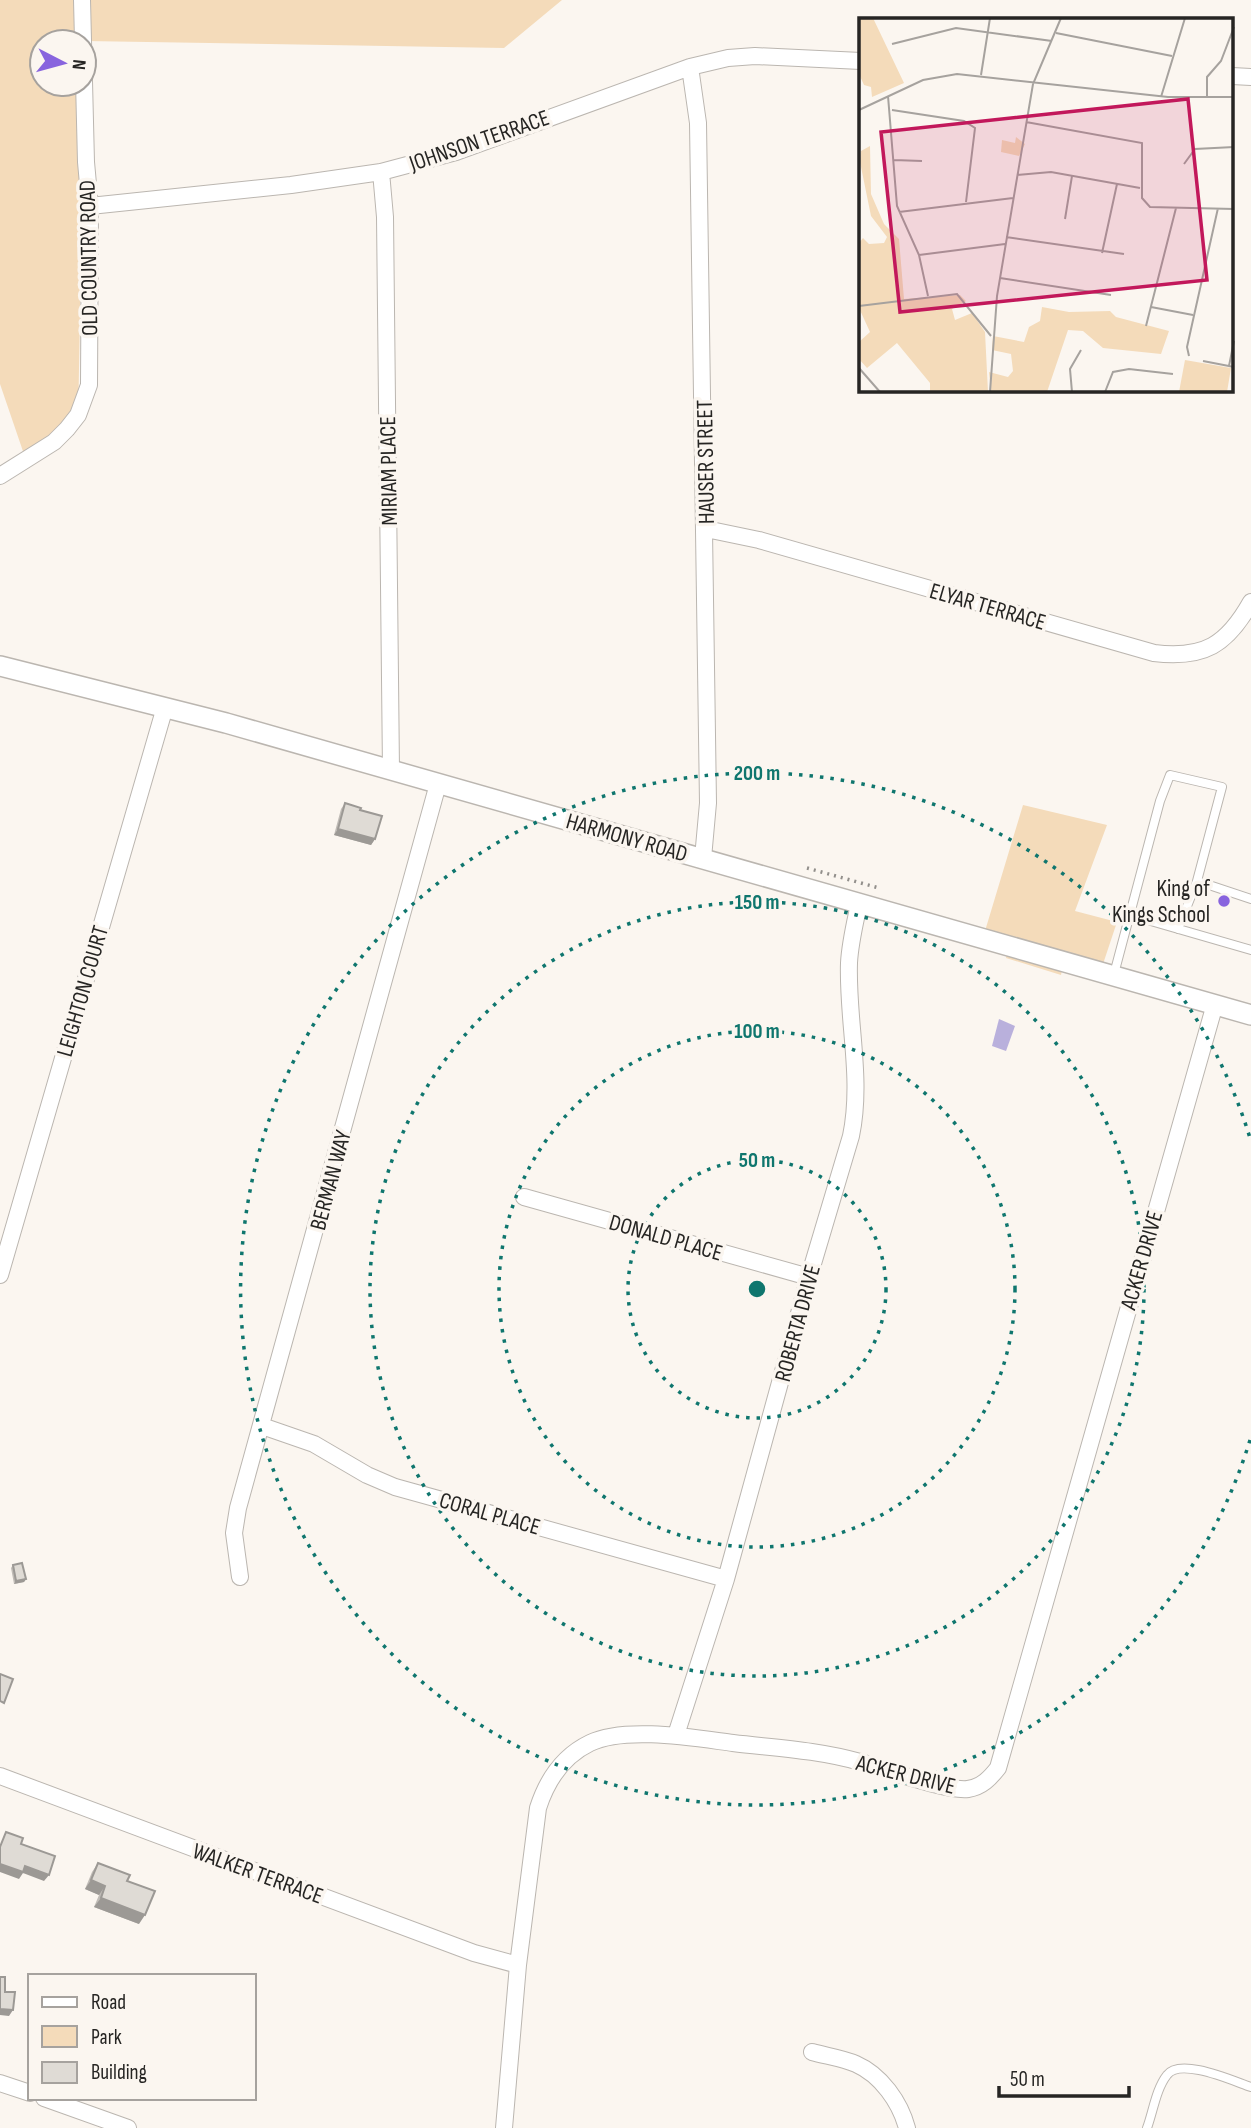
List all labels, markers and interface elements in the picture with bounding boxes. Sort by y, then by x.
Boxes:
inset map [859,18,1234,392]
north arrow [28,28,98,98]
text: N [66,58,90,71]
street label: JOHNSON TERRACE [405,104,553,178]
street label: OLD COUNTRY ROAD [74,180,104,336]
street label: HAUSER STREET [691,400,721,524]
street label: MIRIAM PLACE [374,416,404,526]
street label: ELYAR TERRACE [926,577,1049,637]
text: 200 m [734,761,780,786]
street label: HARMONY ROAD [563,807,691,869]
place label: King of Kings School [1112,875,1210,929]
text: 150 m [735,890,779,915]
marker: King of Kings School [1216,893,1232,909]
street label: LEIGHTON COURT [51,923,115,1060]
text: 100 m [734,1019,780,1044]
street label: BERMAN WAY [304,1127,358,1233]
text: 50 m [739,1148,775,1173]
street label: DONALD PLACE [606,1208,726,1267]
street label: ACKER DRIVE [1114,1208,1169,1314]
street label: ROBERTA DRIVE [769,1262,827,1385]
centre of rings [745,1277,769,1301]
street label: CORAL PLACE [436,1486,543,1542]
street label: ACKER DRIVE [852,1749,958,1801]
street label: WALKER TERRACE [188,1837,327,1911]
legend [28,1974,256,2100]
text: Road [91,1990,126,2015]
text: Park [91,2025,122,2050]
scale bar [999,2054,1128,2098]
text: Building [91,2060,147,2085]
text: 50 m [1010,2067,1045,2092]

